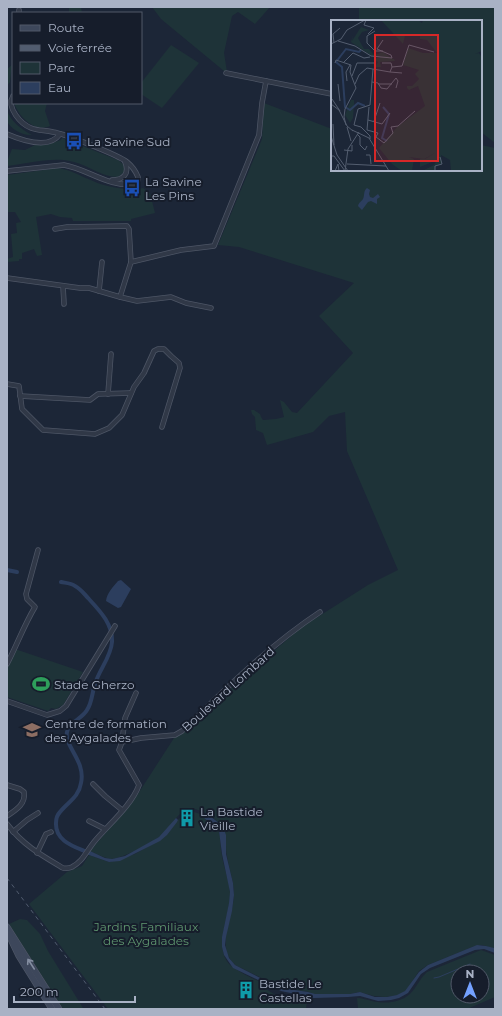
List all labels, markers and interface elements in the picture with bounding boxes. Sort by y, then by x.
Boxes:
legend [12,12,142,104]
text: Route [48,20,84,35]
inset map [331,20,482,171]
text: Voie ferrée [48,40,112,55]
text: Parc [48,60,75,75]
text: Eau [48,80,71,95]
bus stop icon: La Savine Sud [64,131,84,151]
place label: La Savine Sud [87,134,170,149]
place label: La Savine Les Pins [145,174,202,203]
bus stop icon: La Savine Les Pins [122,178,142,198]
street label: Boulevard Lombard [179,643,277,735]
sports icon: Stade Gherzo [31,674,51,694]
place label: Stade Gherzo [54,677,135,692]
place label: Centre de formation des Aygalades [45,716,167,745]
school or university icon: Centre de formation des Aygalades [22,720,42,740]
place label: La Bastide Vieille [200,804,263,833]
building icon: La Bastide Vieille [177,808,197,828]
park label: Jardins Familiaux des Aygalades [93,919,199,948]
one-way arrow [27,958,35,970]
north arrow [450,964,490,1004]
text: N [466,967,474,981]
place label: Bastide Le Castellas [259,976,322,1005]
scale bar [14,978,135,1004]
building icon: Bastide Le Castellas [236,980,256,1000]
text: 200 m [20,984,59,999]

